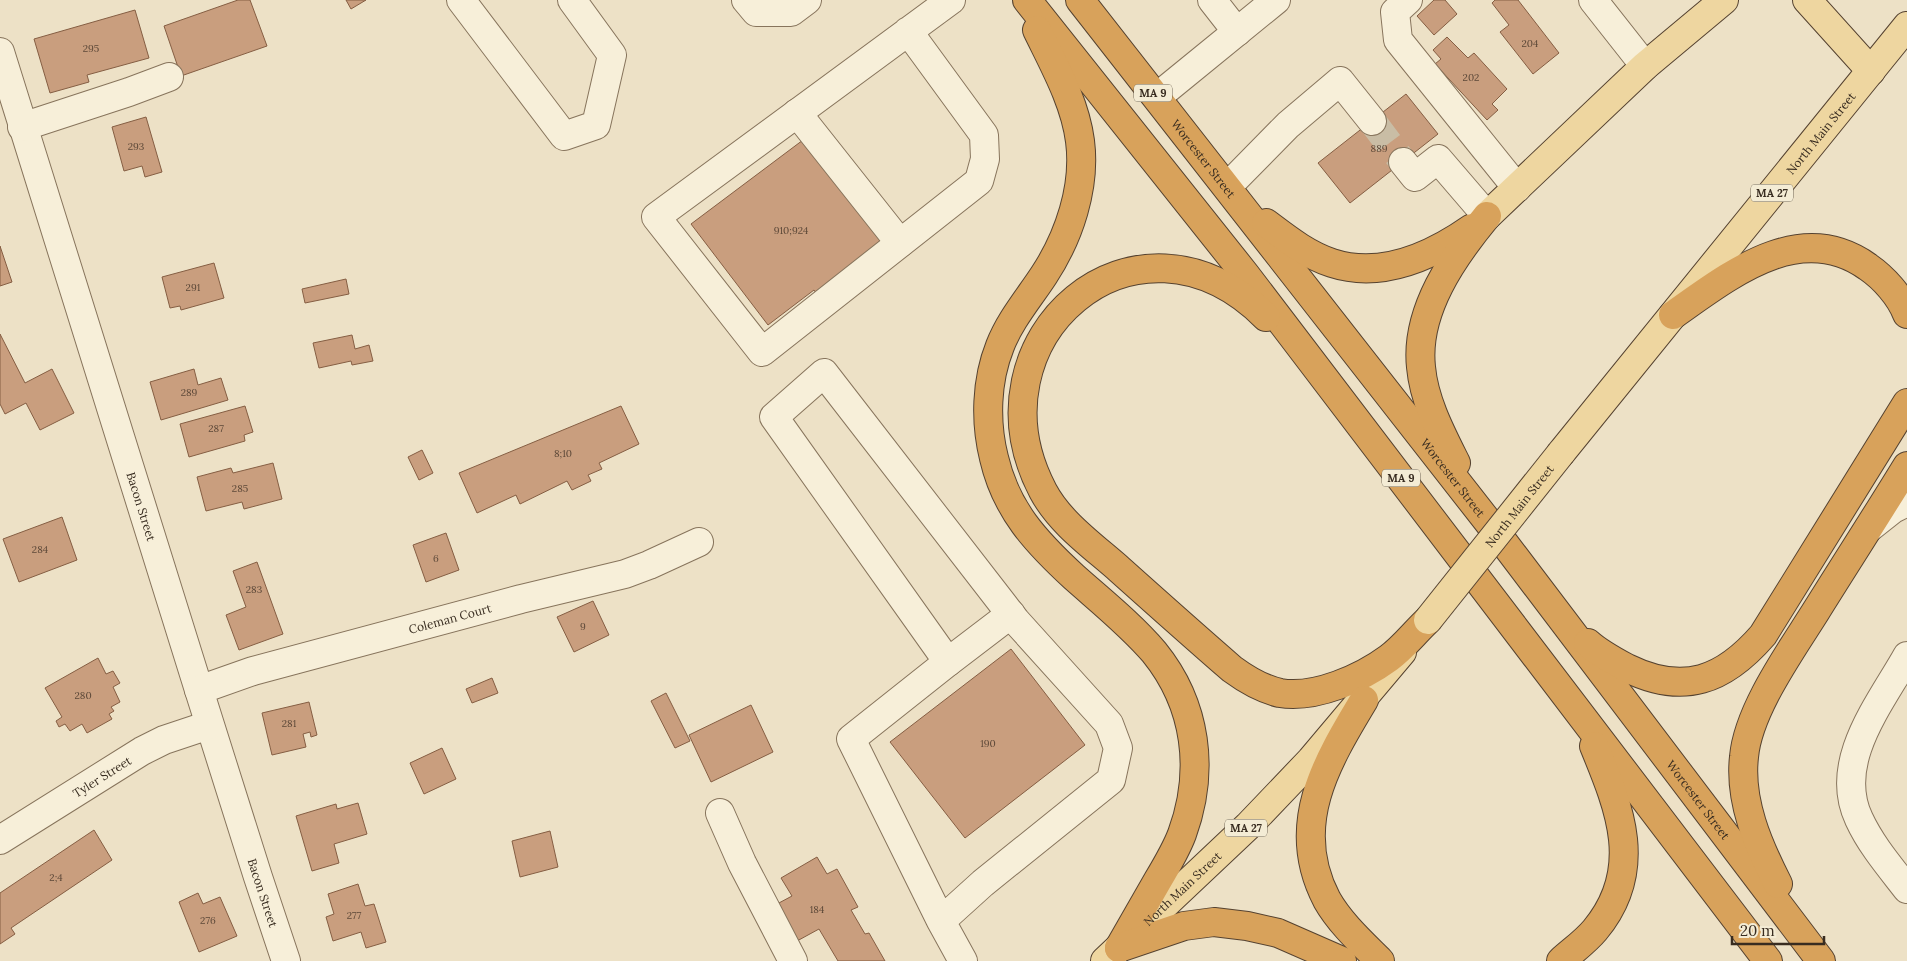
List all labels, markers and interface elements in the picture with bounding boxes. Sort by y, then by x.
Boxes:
house number: 204 [1522,37,1539,50]
house number: 295 [83,42,99,55]
house number: 202 [1463,71,1479,84]
road number: MA 9 [1134,85,1172,102]
street label: North Main Street [1783,88,1858,177]
street label: Worcester Street [1168,116,1239,201]
house number: 293 [128,140,145,153]
house number: 889 [1371,142,1388,155]
road number: MA 27 [1751,184,1793,202]
house number: 910;924 [774,224,809,237]
house number: 291 [186,281,201,294]
house number: 289 [181,386,198,399]
house number: 287 [208,422,224,435]
street label: Worcester Street [1418,435,1489,520]
house number: 8;10 [554,447,572,460]
street label: North Main Street [1481,461,1557,550]
road number: MA 9 [1382,469,1420,486]
street label: Bacon Street [124,470,160,543]
house number: 285 [232,482,248,495]
house number: 284 [32,543,49,556]
house number: 6 [433,552,439,565]
house number: 283 [246,583,263,596]
street label: Coleman Court [407,600,493,636]
house number: 9 [580,620,586,633]
house number: 280 [74,689,92,702]
house number: 281 [282,717,297,730]
house number: 190 [980,737,996,750]
street label: Tyler Street [70,752,134,800]
street label: Worcester Street [1664,757,1734,843]
road number: MA 27 [1225,820,1267,836]
street label: North Main Street [1140,848,1224,929]
street label: Bacon Street [245,856,282,929]
house number: 2;4 [49,871,63,884]
house number: 184 [810,903,825,916]
house number: 277 [347,909,362,922]
house number: 276 [200,914,216,927]
scale bar [1732,914,1824,946]
text: 20 m [1740,921,1775,940]

